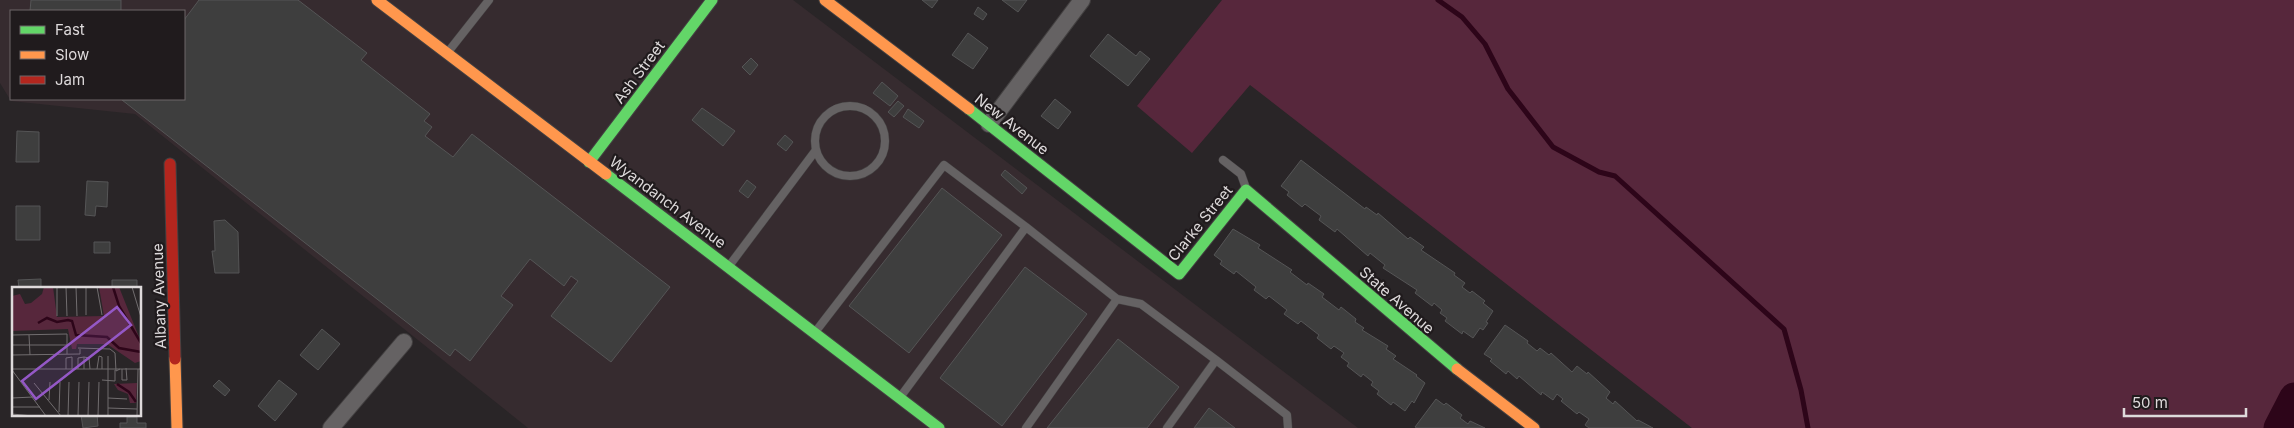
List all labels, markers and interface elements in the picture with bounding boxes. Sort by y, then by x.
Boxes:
legend [10,10,185,100]
text: Fast [55,20,85,39]
street label: Ash Street [609,37,669,107]
text: Slow [55,45,89,64]
text: Jam [55,70,85,89]
street label: New Avenue [971,89,1053,159]
street label: Wyandanch Avenue [606,152,730,252]
street label: Clarke Street [1164,181,1236,265]
street label: Albany Avenue [148,243,170,349]
street label: State Avenue [1356,262,1438,338]
inset map [12,287,141,416]
scale bar [2124,386,2246,418]
text: 50 m [2132,393,2168,412]

